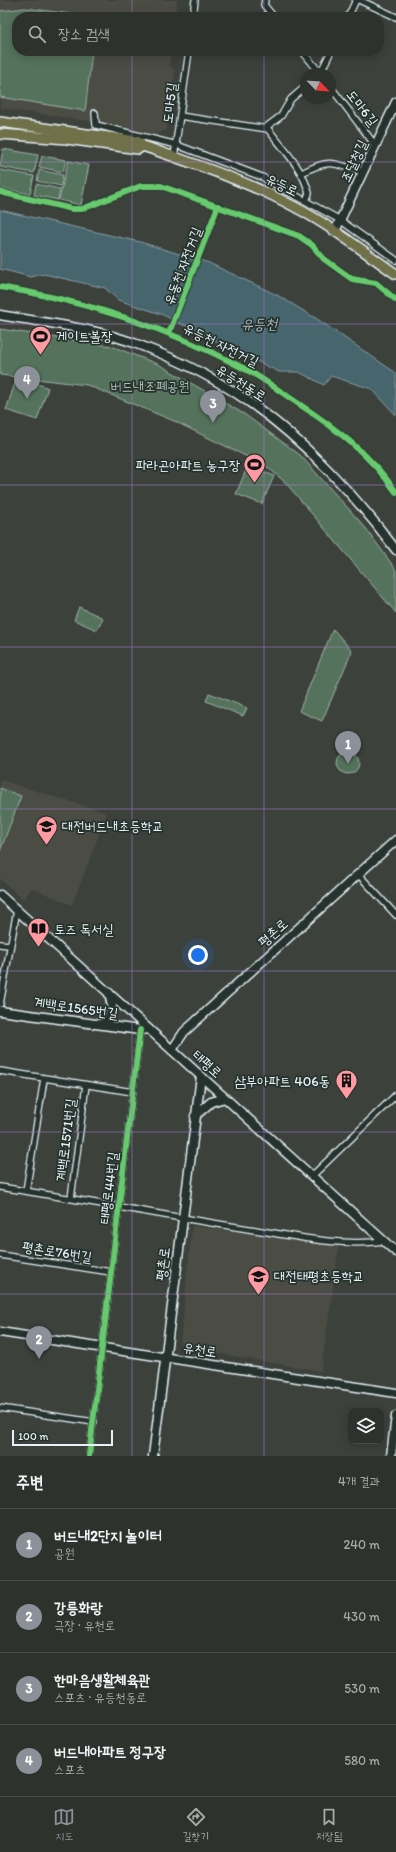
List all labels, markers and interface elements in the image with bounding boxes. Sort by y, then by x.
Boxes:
search box [12,12,384,56]
icon: search [26,23,48,45]
text: 장소 검색 [58,25,110,43]
north arrow [300,68,336,104]
street label: 도마5길 [159,81,181,124]
street label: 도마6길 [343,87,382,130]
street label: 조달청길 [337,136,372,185]
street label: 유등로 [263,170,301,200]
street label: 유동천 자전거길 [160,224,206,307]
water label: 유등천 [241,315,279,333]
street label: 유등천 자전거길 [180,319,262,371]
sports icon: 게이트볼장 [28,323,54,356]
place label: 게이트볼장 [56,328,113,345]
street label: 유등천동로 [213,361,269,405]
pin: 4 [14,366,40,399]
park label: 버드내조폐공원 [111,378,189,395]
pin: 3 [200,390,226,423]
sports icon: 파라곤아파트 농구장 [242,452,268,485]
place label: 파라곤아파트 농구장 [135,457,241,474]
pin: 1 [335,731,361,764]
school or university icon: 대전버드내초등학교 [34,813,60,846]
place label: 대전버드내초등학교 [62,818,163,835]
street label: 평촌로 [255,915,291,951]
library icon: 토즈 독서실 [25,916,51,949]
place label: 토즈 독서실 [54,921,113,938]
your location [188,945,208,965]
street label: 계백로1565번길 [33,994,120,1022]
street label: 태평로 [189,1046,225,1082]
building icon: 삼부아파트 406동 [333,1068,359,1101]
place label: 삼부아파트 406동 [235,1073,330,1090]
street label: 계백로1571번길 [52,1097,80,1183]
street label: 태평로44번길 [96,1150,122,1225]
street label: 평촌로76번길 [21,1238,94,1266]
street label: 평촌로 [153,1246,173,1282]
school or university icon: 대전태평초등학교 [245,1263,271,1296]
place label: 대전태평초등학교 [274,1268,364,1285]
pin: 2 [26,1326,52,1359]
street label: 유천로 [182,1339,218,1361]
map controls [348,1408,384,1444]
button: layers [348,1408,384,1444]
scale bar [12,1428,113,1447]
text: 100 m [18,1430,48,1443]
text: 주변 [16,1472,43,1492]
text: 4개 결과 [338,1474,380,1489]
text: 버드내2단지 놀이터 [54,1527,162,1545]
text: 1 [26,1537,32,1552]
text: 240 m [343,1537,380,1552]
text: 공원 [54,1546,75,1561]
text: 강릉화랑 [54,1599,102,1617]
text: 2 [26,1609,32,1624]
text: 430 m [343,1609,380,1624]
text: 극장 · 유천로 [54,1618,115,1633]
text: 한마음생활체육관 [54,1671,151,1689]
text: 3 [25,1681,33,1696]
text: 530 m [344,1681,380,1696]
text: 스포츠 · 유등천동로 [54,1690,147,1705]
text: 버드내아파트 정구장 [54,1743,166,1761]
text: 4 [25,1753,33,1768]
text: 580 m [344,1753,380,1768]
text: 스포츠 [54,1762,85,1777]
tab: 지도 [53,1806,75,1844]
tab: 길찾기 [182,1806,209,1844]
tab: 저장됨 [316,1806,343,1844]

